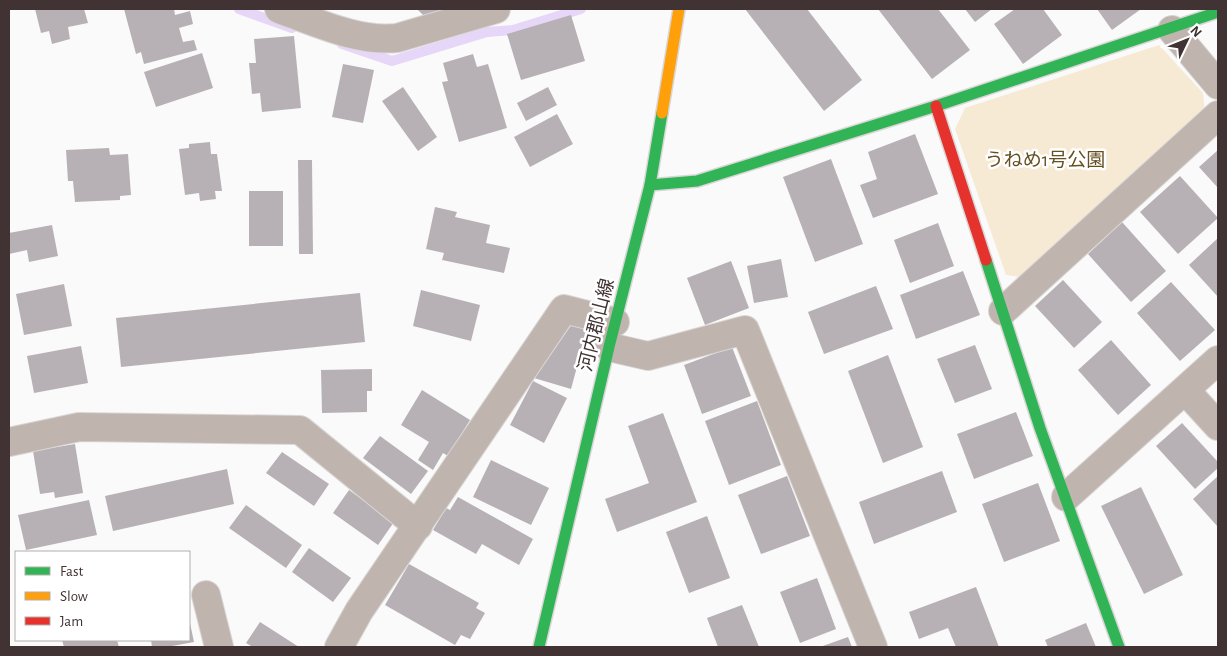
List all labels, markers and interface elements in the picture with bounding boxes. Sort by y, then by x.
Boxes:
north arrow [1162,15,1212,65]
text: N [1187,23,1204,40]
park label: うねめ1号公園 [985,150,1105,170]
street label: 河内郡山線 [574,276,618,373]
legend [15,551,190,641]
text: Fast [60,564,84,579]
text: Slow [60,589,88,604]
text: Jam [60,614,83,629]

